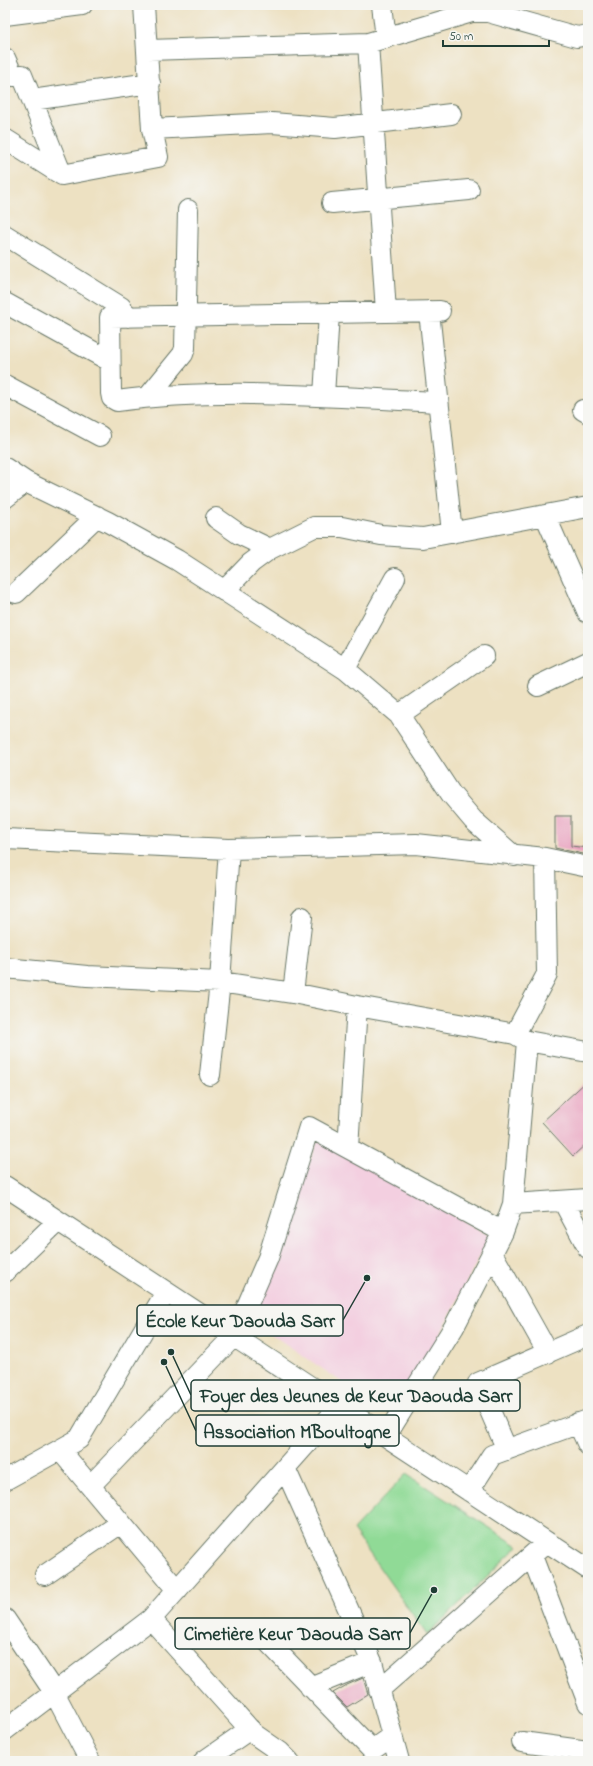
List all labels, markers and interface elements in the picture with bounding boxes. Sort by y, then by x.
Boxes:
scale bar [443,22,549,48]
text: 50 m [449,28,473,46]
callout: École Keur Daouda Sarr [137,1305,343,1336]
text: École Keur Daouda Sarr [145,1309,336,1336]
callout: Foyer des Jeunes de Keur Daouda Sarr [191,1380,520,1411]
text: Foyer des Jeunes de Keur Daouda Sarr [199,1384,513,1413]
callout: Association MBoultogne [196,1415,399,1446]
text: Association MBoultogne [203,1420,391,1449]
callout: Cimetière Keur Daouda Sarr [175,1618,410,1649]
text: Cimetière Keur Daouda Sarr [184,1622,403,1649]

